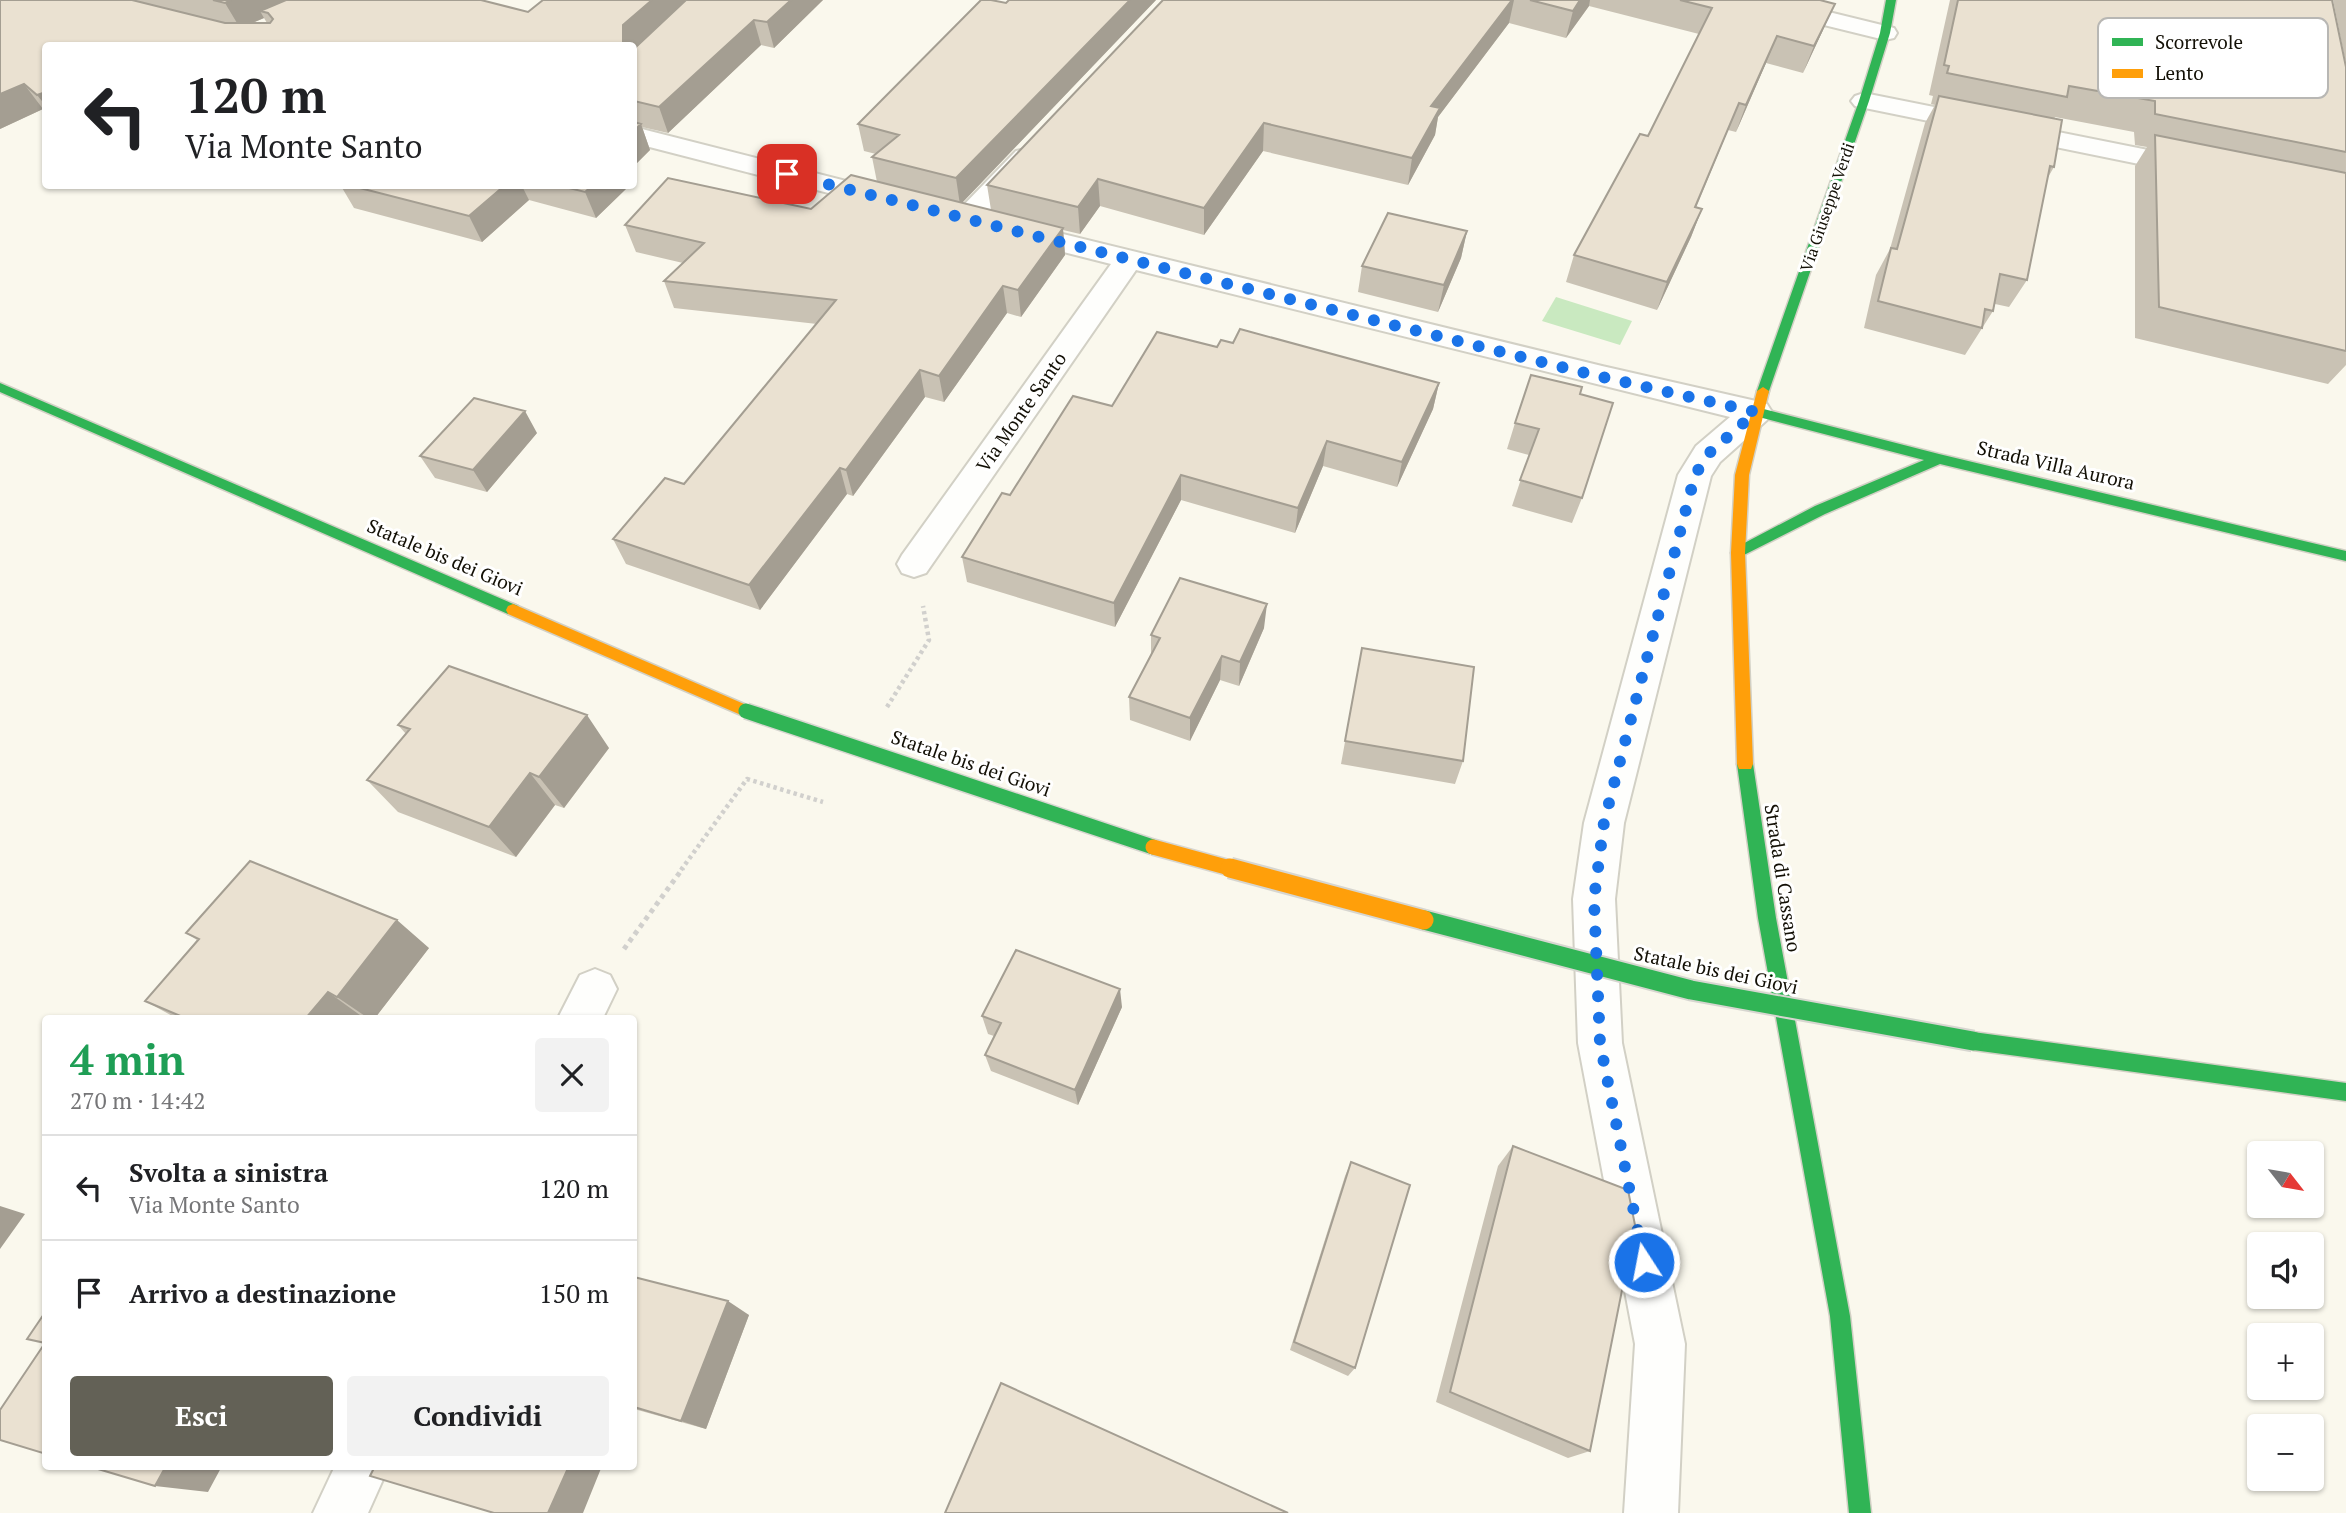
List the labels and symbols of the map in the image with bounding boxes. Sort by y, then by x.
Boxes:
legend [2098,18,2328,98]
text: Scorrevole [2155,29,2243,54]
text: Lento [2155,60,2204,85]
street label: Via Giuseppe Verdi [1795,140,1859,274]
pin [757,144,817,204]
street label: Via Monte Santo [970,347,1071,477]
street label: Strada Villa Aurora [1975,434,2138,495]
street label: Statale bis dei Giovi [363,512,527,601]
street label: Statale bis dei Giovi [888,724,1054,802]
street label: Strada di Cassano [1759,802,1808,954]
street label: Statale bis dei Giovi [1632,940,1800,999]
north arrow [2247,1141,2324,1218]
position arrow [1607,1225,1681,1299]

